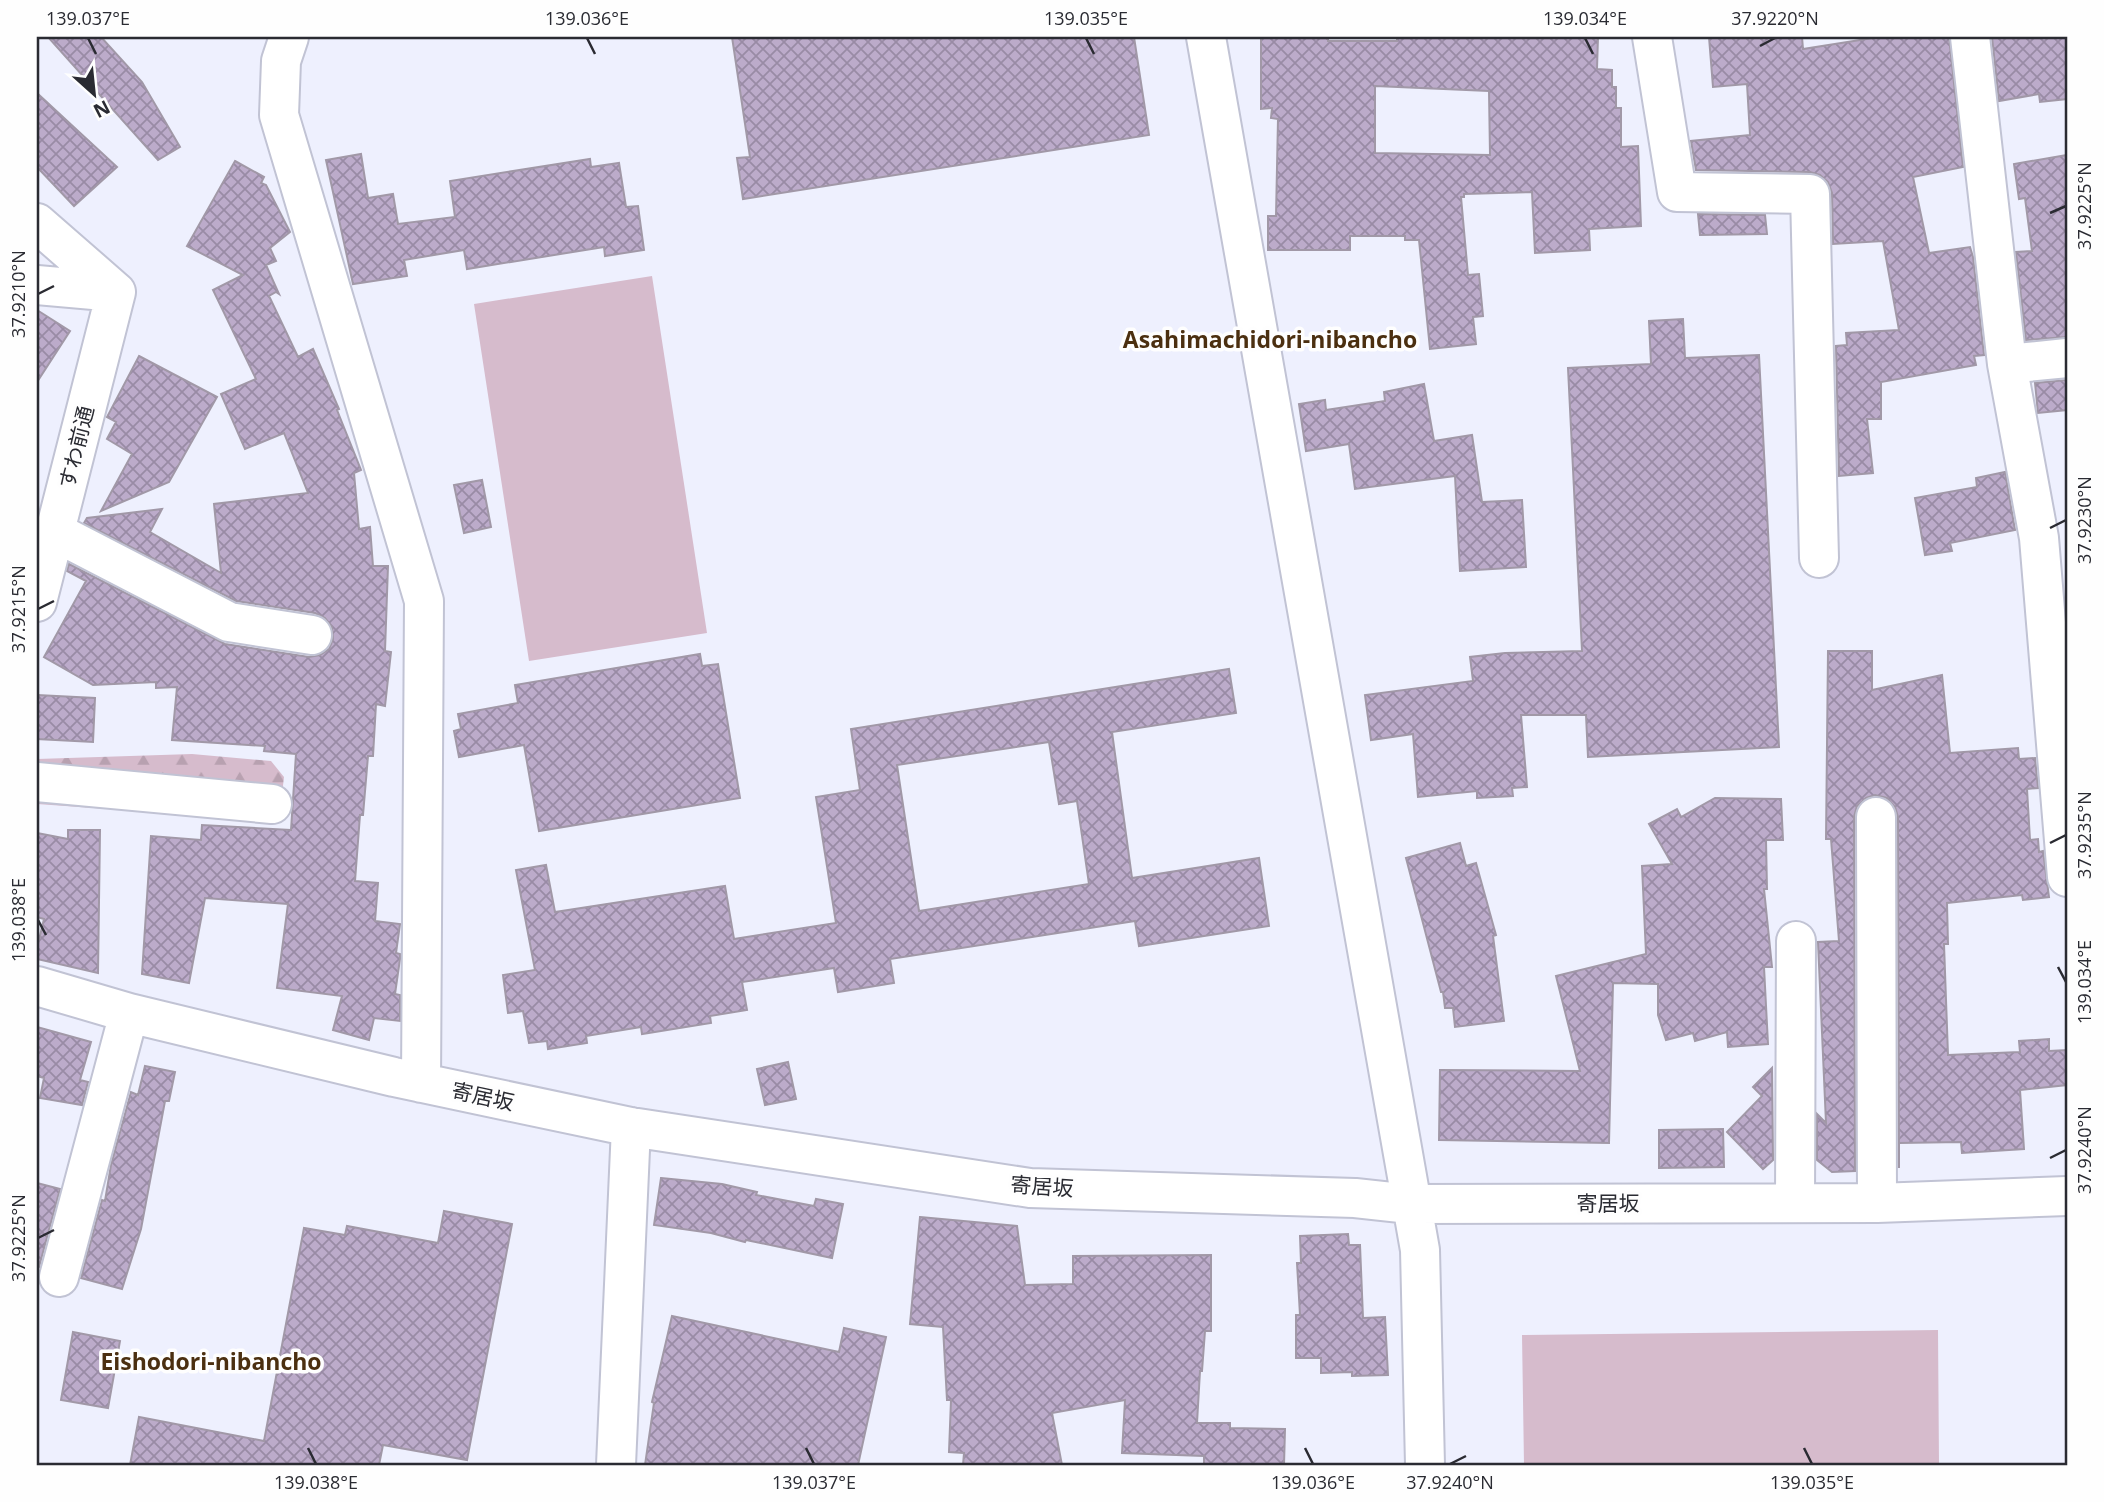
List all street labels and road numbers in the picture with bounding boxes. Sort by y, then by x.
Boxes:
street label: すわ前通 [52,403,100,491]
street label: 寄居坂 [449,1076,517,1116]
street label: 寄居坂 [1010,1170,1074,1202]
street label: 寄居坂 [1577,1189,1640,1217]

